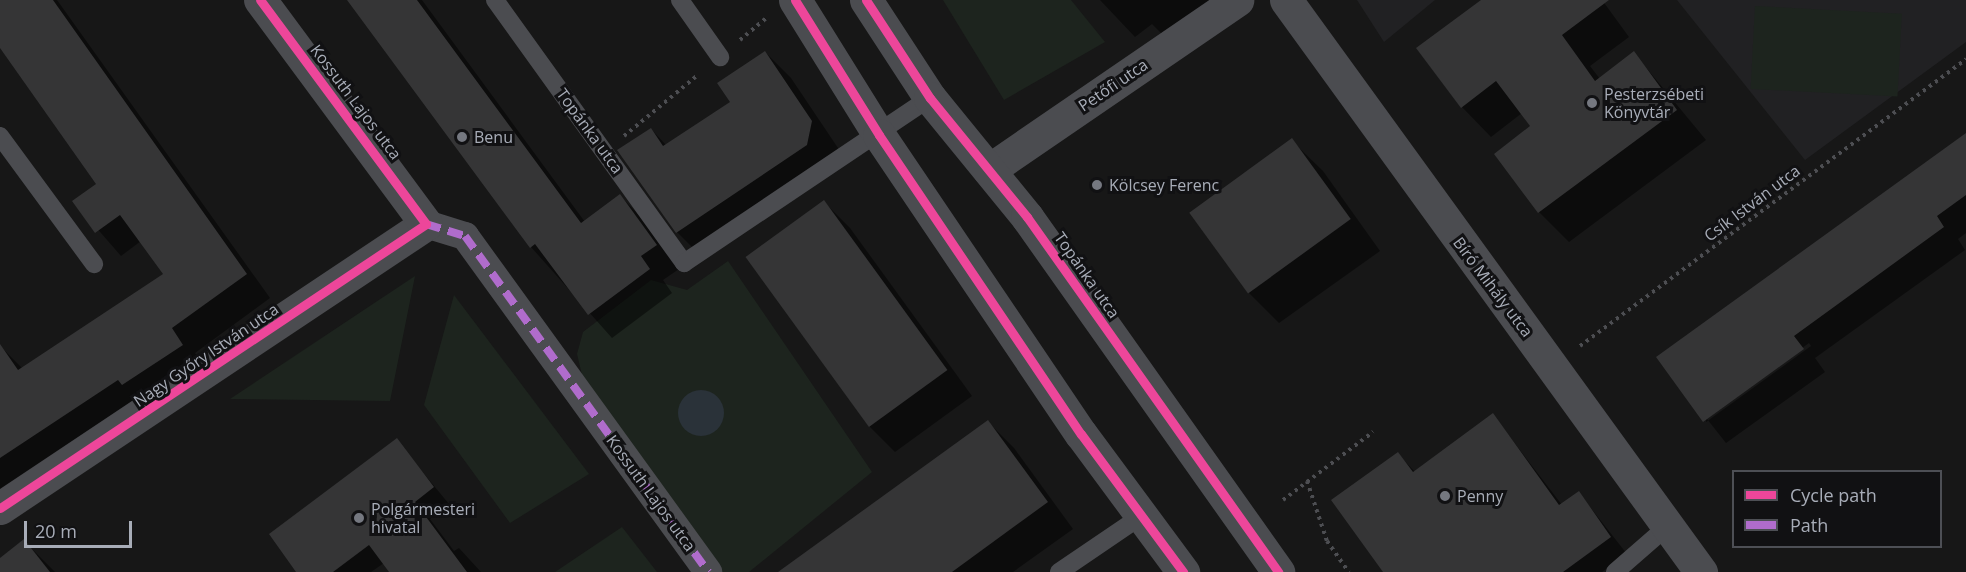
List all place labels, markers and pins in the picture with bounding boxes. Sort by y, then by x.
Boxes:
place label: Pesterzsébeti Könyvtár [1604,84,1704,122]
marker: Pesterzsébeti Könyvtár [1585,96,1599,110]
place label: Benu [474,127,513,147]
marker: Benu [455,130,469,144]
place label: Kölcsey Ferenc [1109,175,1219,195]
marker: Kölcsey Ferenc [1090,178,1104,192]
place label: Penny [1457,486,1503,506]
marker: Penny [1438,489,1452,503]
place label: Polgármesteri hivatal [371,499,475,537]
marker: Polgármesteri hivatal [352,511,366,525]

